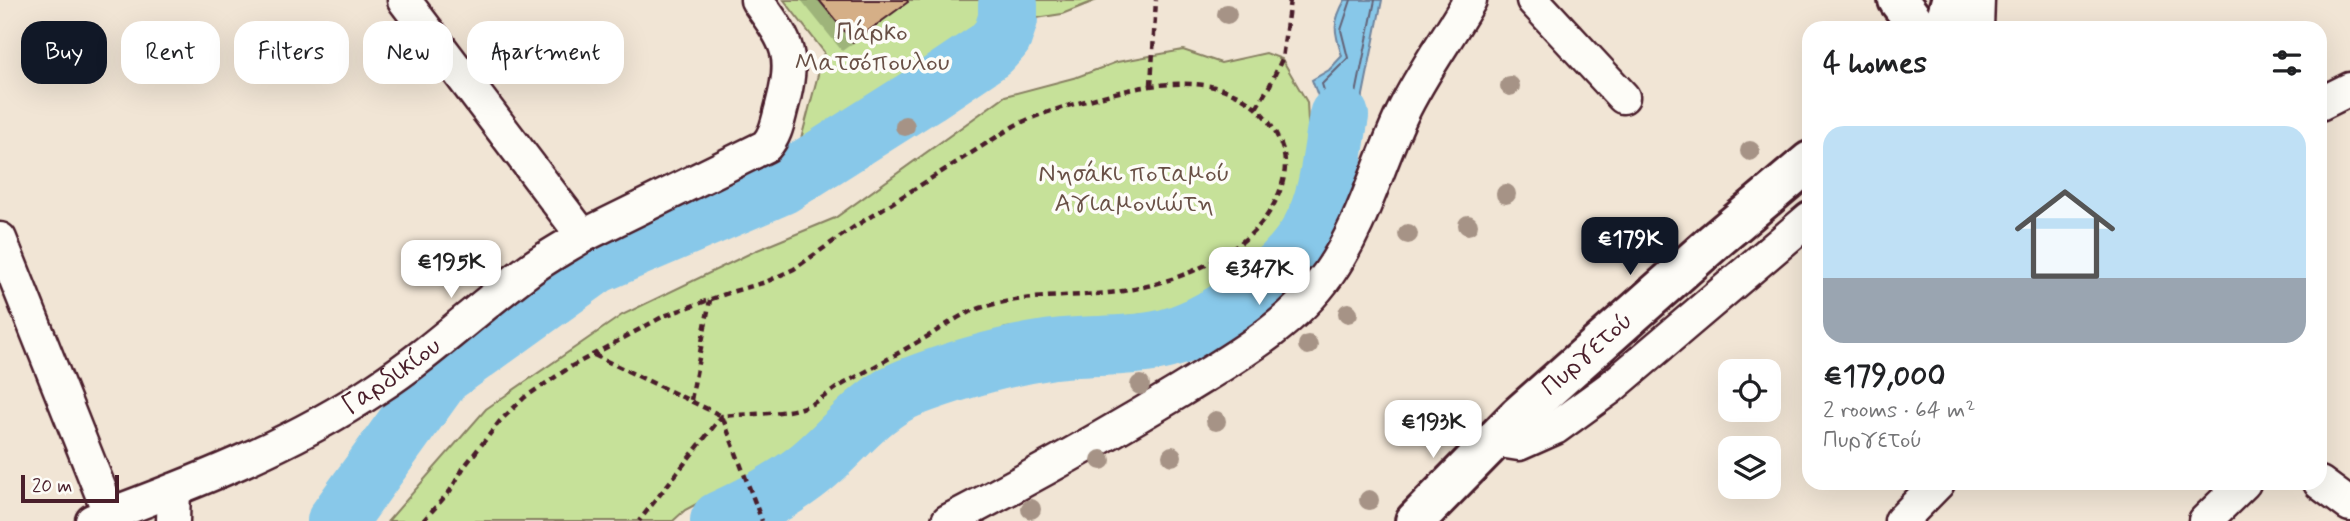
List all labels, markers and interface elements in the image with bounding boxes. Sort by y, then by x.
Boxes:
park label: Πάρκο Ματσόπουλου [795,16,949,80]
chip: Buy [21,21,107,84]
chip: Rent [121,21,220,84]
chip: Filters [234,21,349,84]
chip: New [363,21,453,84]
chip: Apartment [467,21,624,84]
text: 4 homes [1823,44,1927,83]
icon: filters [2268,44,2306,82]
park label: Νησάκι ποταμού Αγιαμονιώτη [1038,157,1230,221]
icon: home [2002,171,2128,297]
pin: €179K [1581,218,1679,277]
text: €179K [1597,225,1663,255]
pin: €195K [402,240,500,300]
pin: €347K [1210,247,1308,307]
text: €195K [417,248,485,278]
text: €347K [1225,255,1293,285]
street label: Πυργετού [1534,304,1641,404]
street label: Γαρδικίου [336,330,448,423]
text: €179,000 [1823,357,1945,396]
map controls [1718,359,1781,499]
button: locate [1718,359,1781,422]
text: 2 rooms · 64 m² [1823,396,1975,426]
pin: €193K [1384,400,1482,460]
text: €193K [1401,408,1465,438]
text: Πυργετού [1823,426,1922,456]
button: layers [1718,436,1781,499]
scale bar [21,472,119,504]
text: 20 m [32,474,72,499]

